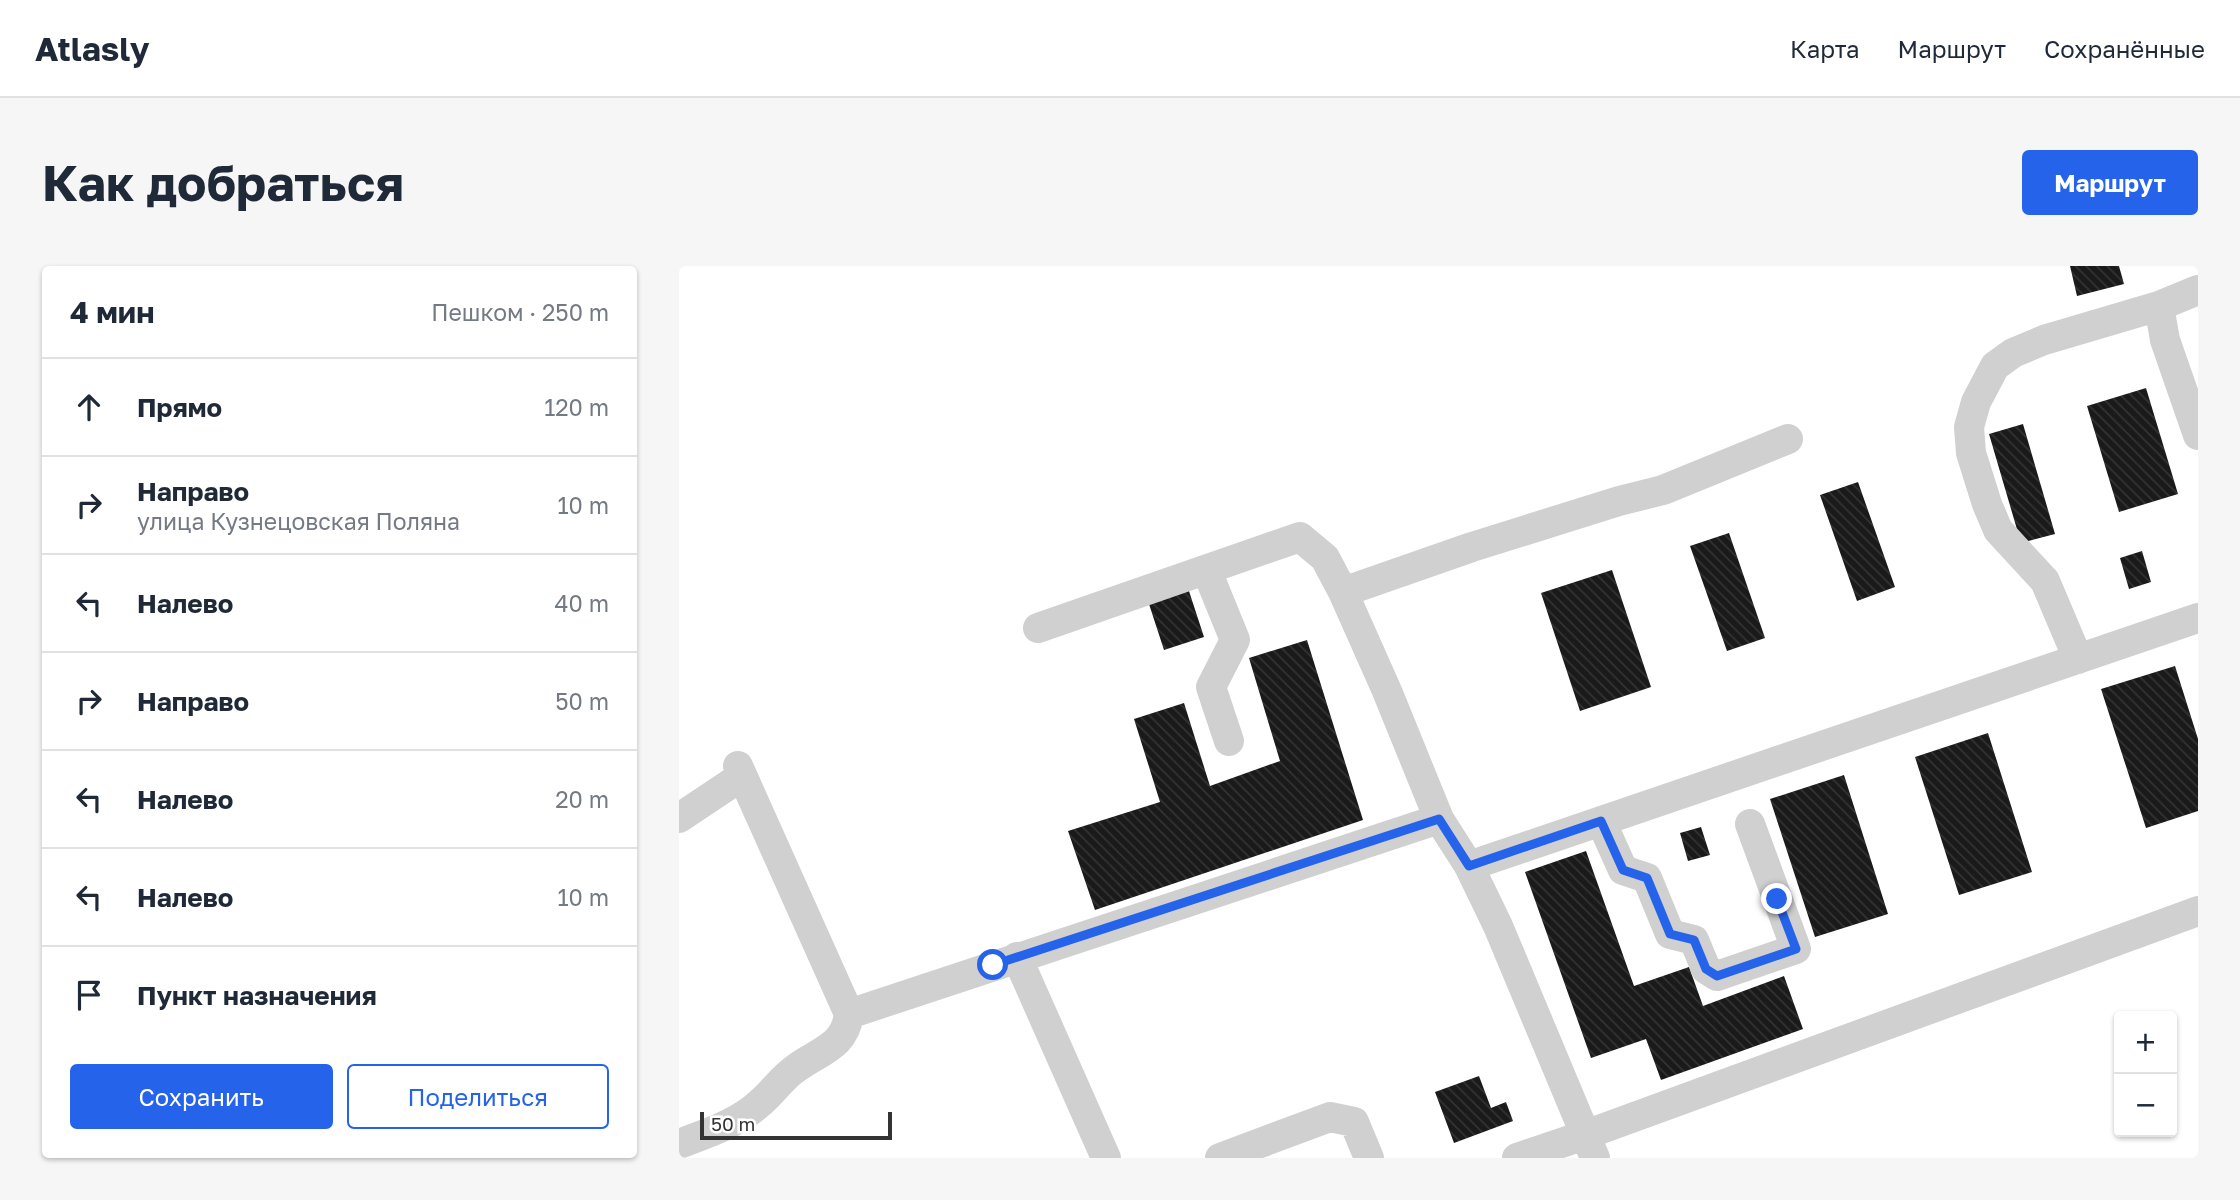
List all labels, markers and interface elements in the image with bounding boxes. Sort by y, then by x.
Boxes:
text: Atlasly [35,29,150,68]
text: Карта [1790,34,1860,63]
text: Маршрут [1898,34,2006,63]
text: Сохранённые [2044,34,2205,63]
button: Маршрут [2022,150,2198,215]
text: Как добраться [42,153,404,212]
text: 4 мин [70,294,154,330]
text: Пешком · 250 m [431,298,609,326]
icon: ahead [70,388,108,426]
text: Прямо [137,392,222,423]
text: 120 m [544,393,609,421]
text: Направо [137,476,249,507]
icon: right [70,486,108,524]
text: 10 m [557,491,609,519]
text: улица Кузнецовская Поляна [137,507,460,535]
icon: left [70,584,108,622]
text: Налево [137,588,233,619]
text: 40 m [555,589,609,617]
icon: right [70,682,108,720]
text: Направо [137,686,249,717]
text: 50 m [555,687,609,715]
icon: left [70,780,108,818]
text: Налево [137,784,233,815]
text: 20 m [555,785,609,813]
icon: left [70,878,108,916]
text: Налево [137,882,233,913]
text: 10 m [557,883,609,911]
route end [1761,883,1792,914]
route start [977,949,1008,980]
icon: arrive [70,976,108,1014]
text: Пункт назначения [137,980,377,1011]
map controls [2114,1011,2177,1137]
button: + [2114,1011,2177,1074]
button: Сохранить [70,1064,333,1129]
button: Поделиться [347,1064,609,1129]
button: − [2114,1074,2177,1137]
scale bar [700,1109,893,1141]
text: 50 m [711,1112,755,1135]

